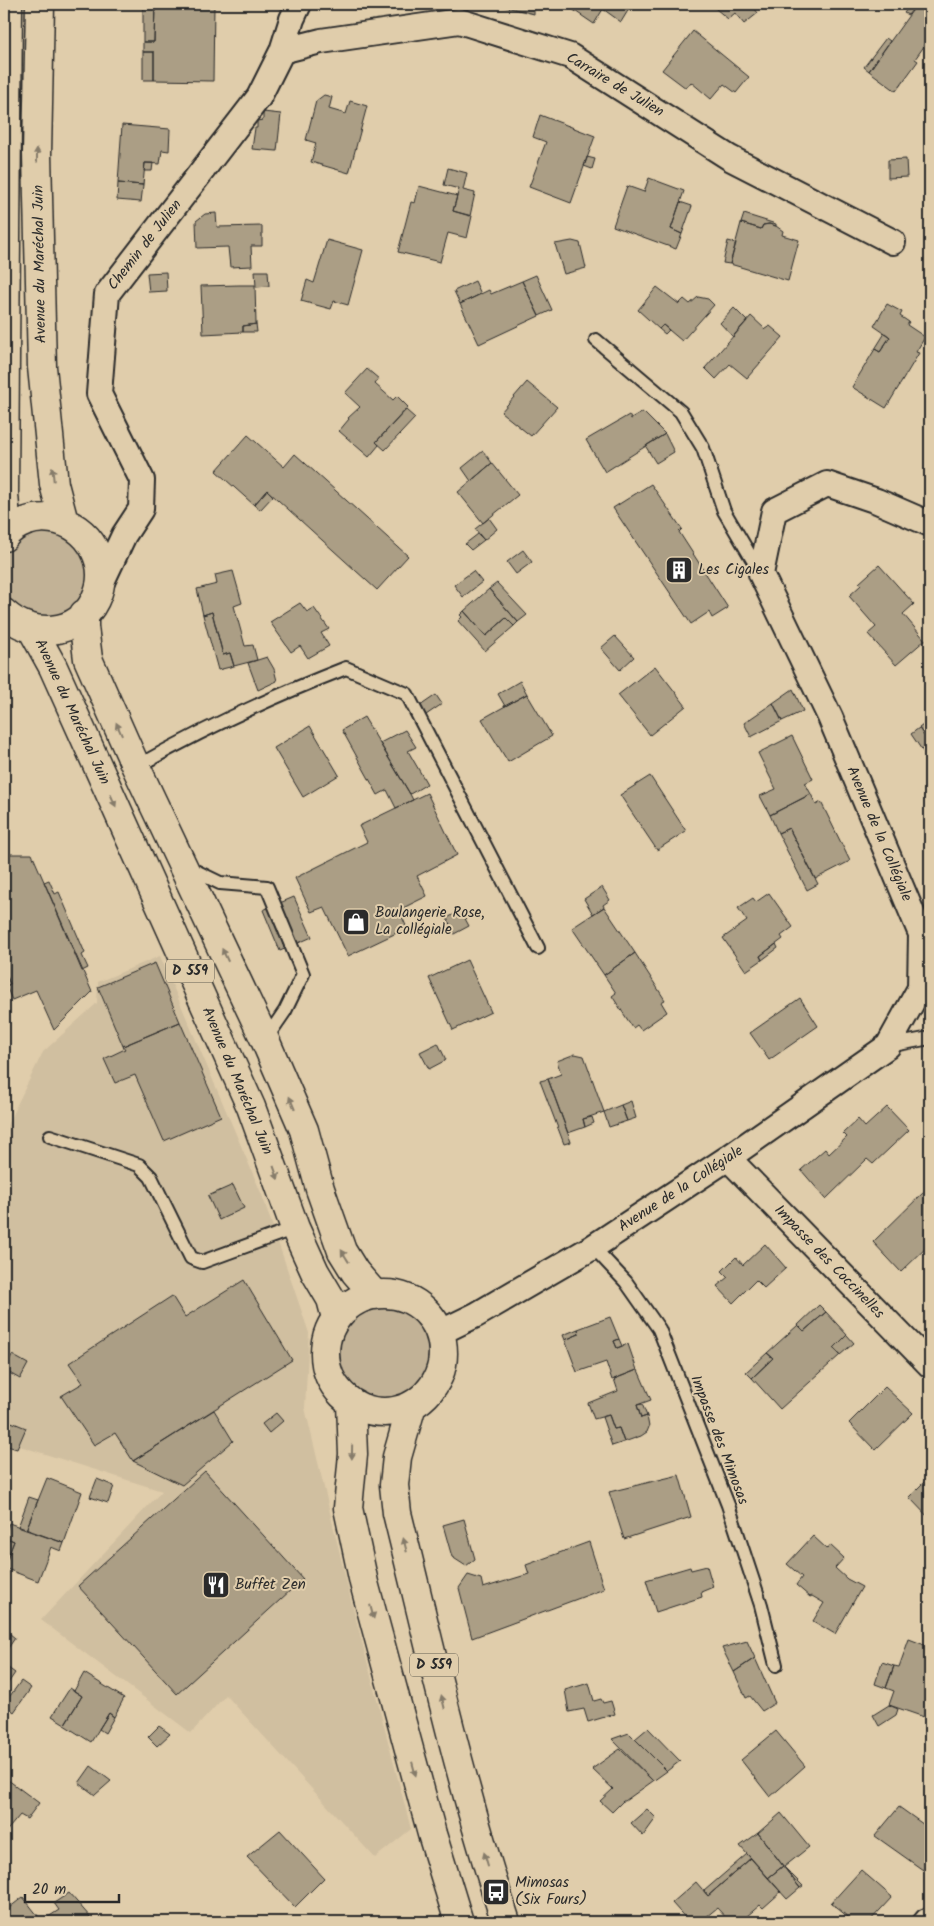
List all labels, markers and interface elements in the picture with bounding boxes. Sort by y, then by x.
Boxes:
street label: Carraire de Julien [561,46,669,124]
one-way arrow [33,147,41,163]
street label: Avenue du Maréchal Juin [27,185,53,343]
street label: Chemin de Julien [102,194,188,296]
one-way arrow [49,466,57,482]
building icon: Les Cigales [664,555,694,585]
place label: Les Cigales [698,558,769,582]
street label: Avenue du Maréchal Juin [28,635,116,789]
one-way arrow [115,722,123,736]
street label: Avenue de la Collégiale [840,763,918,906]
one-way arrow [109,793,117,807]
place label: Boulangerie Rose, La collégiale [375,901,485,942]
shop icon: Boulangerie Rose, La collégiale [341,907,371,937]
one-way arrow [221,948,229,962]
road number: D 559 [166,959,214,982]
street label: Avenue du Maréchal Juin [195,1003,279,1159]
one-way arrow [288,1096,296,1110]
street label: Avenue de la Collégiale [614,1139,749,1239]
one-way arrow [273,1166,280,1181]
street label: Impasse des Coccinelles [768,1199,890,1325]
one-way arrow [341,1250,350,1263]
street label: Impasse des Mimosas [683,1372,755,1509]
one-way arrow [348,1444,356,1460]
one-way arrow [401,1537,409,1552]
restaurant icon: Buffet Zen [201,1570,231,1600]
place label: Buffet Zen [235,1573,306,1597]
one-way arrow [368,1605,376,1620]
road number: D 559 [410,1654,458,1676]
one-way arrow [439,1695,447,1710]
one-way arrow [410,1761,418,1776]
one-way arrow [482,1852,489,1867]
scale bar [25,1871,119,1903]
place label: Mimosas (Six Fours) [515,1871,587,1912]
bus stop icon: Mimosas (Six Fours) [481,1877,511,1907]
text: 20 m [32,1878,66,1902]

